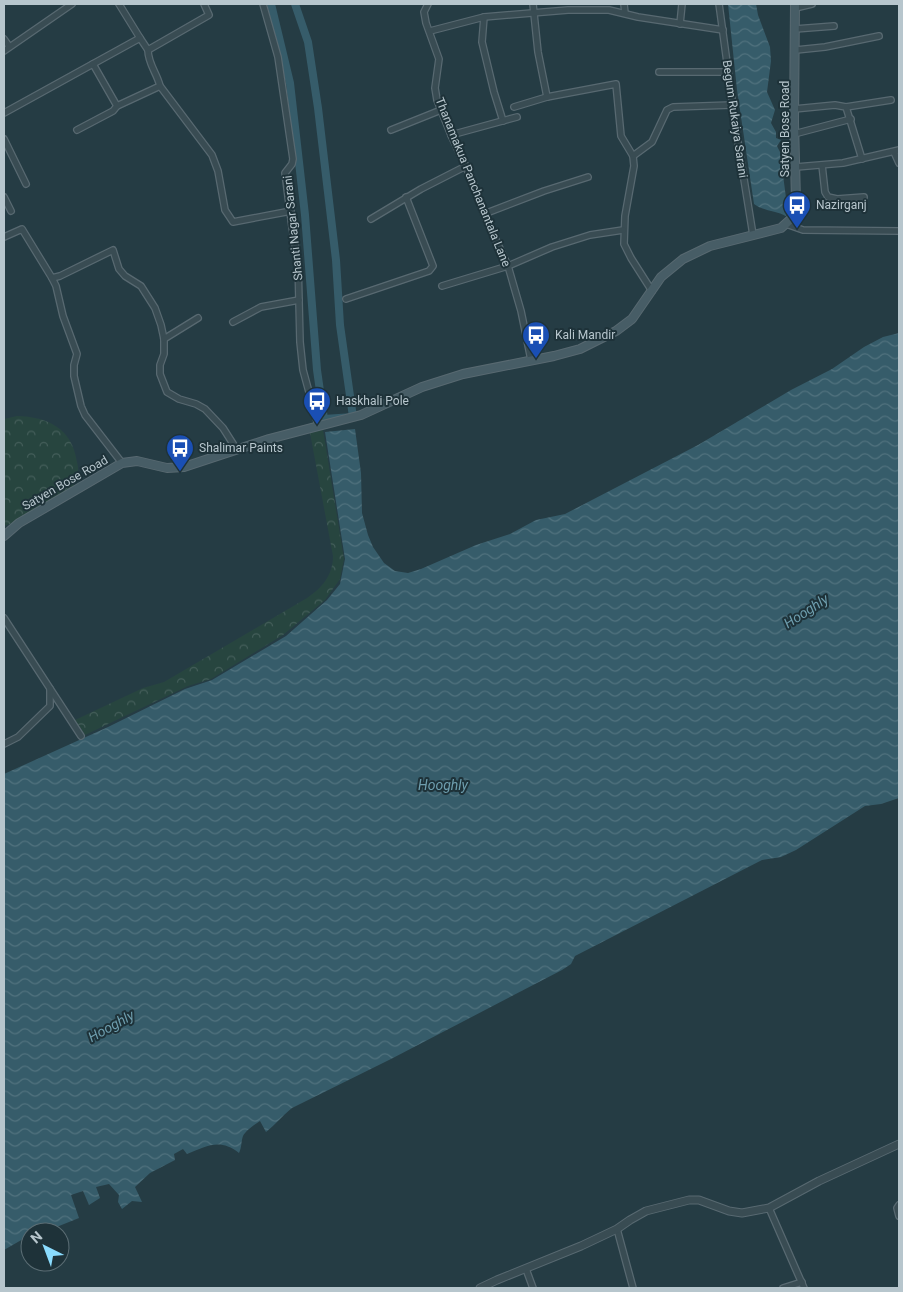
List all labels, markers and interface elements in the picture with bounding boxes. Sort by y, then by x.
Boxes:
street label: Begum Rukaiya Sarani [720,59,750,179]
street label: Satyen Bose Road [778,81,792,177]
street label: Thanamakua Panchanantala Lane [433,95,513,269]
street label: Shanti Nagar Sarani [281,175,305,281]
bus stop icon: Nazirganj [782,190,812,229]
place label: Nazirganj [816,198,867,212]
bus stop icon: Kali Mandir [521,320,551,359]
place label: Kali Mandir [555,328,615,342]
bus stop icon: Haskhali Pole [302,386,332,425]
place label: Haskhali Pole [336,394,409,408]
bus stop icon: Shalimar Paints [165,433,195,472]
place label: Shalimar Paints [199,441,283,455]
street label: Satyen Bose Road [20,453,110,513]
water label: Hooghly [781,590,832,631]
water label: Hooghly [418,777,469,793]
water label: Hooghly [85,1007,137,1045]
north arrow [20,1222,70,1272]
text: N [27,1228,45,1247]

